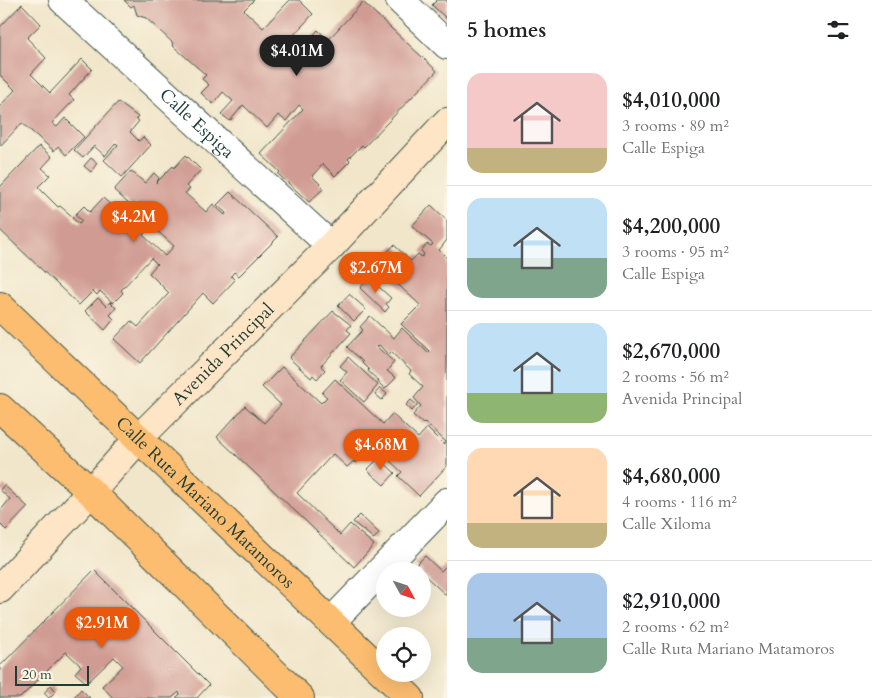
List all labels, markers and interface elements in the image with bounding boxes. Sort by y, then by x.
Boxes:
text: 5 homes [467,16,546,45]
icon: filters [824,16,852,44]
pin: $4.01M [256,34,338,77]
text: $4.01M [271,40,323,62]
street label: Calle Espiga [154,83,240,164]
text: $4,010,000 [622,86,720,115]
icon: home [507,93,567,153]
text: 3 rooms · 89 m² [622,115,729,137]
text: Calle Espiga [622,137,705,159]
pin: $4.2M [99,200,169,243]
text: $4.2M [112,206,156,228]
text: $4,200,000 [622,212,720,241]
icon: home [507,218,567,278]
text: 3 rooms · 95 m² [622,241,729,263]
pin: $2.67M [335,252,417,294]
text: $2.67M [350,257,402,279]
text: Calle Espiga [622,263,705,285]
street label: Avenida Principal [167,297,280,411]
text: $2,670,000 [622,337,720,366]
icon: home [507,343,567,403]
text: 2 rooms · 56 m² [622,366,729,388]
text: Avenida Principal [622,388,742,410]
street label: Calle Ruta Mariano Matamoros [110,411,300,594]
pin: $4.68M [340,428,422,471]
text: $4.68M [355,434,407,456]
text: $4,680,000 [622,462,720,491]
icon: home [507,468,567,528]
text: 4 rooms · 116 m² [622,491,737,513]
text: Calle Xiloma [622,513,711,535]
north arrow [376,562,431,618]
map controls [376,562,431,682]
text: $2,910,000 [622,587,720,616]
icon: home [507,593,567,653]
pin: $2.91M [61,606,143,649]
text: $2.91M [76,612,128,634]
text: 2 rooms · 62 m² [622,616,729,638]
button: locate [376,627,431,682]
text: Calle Ruta Mariano Matamoros [622,638,834,660]
scale bar [15,663,89,686]
text: 20 m [22,665,52,684]

